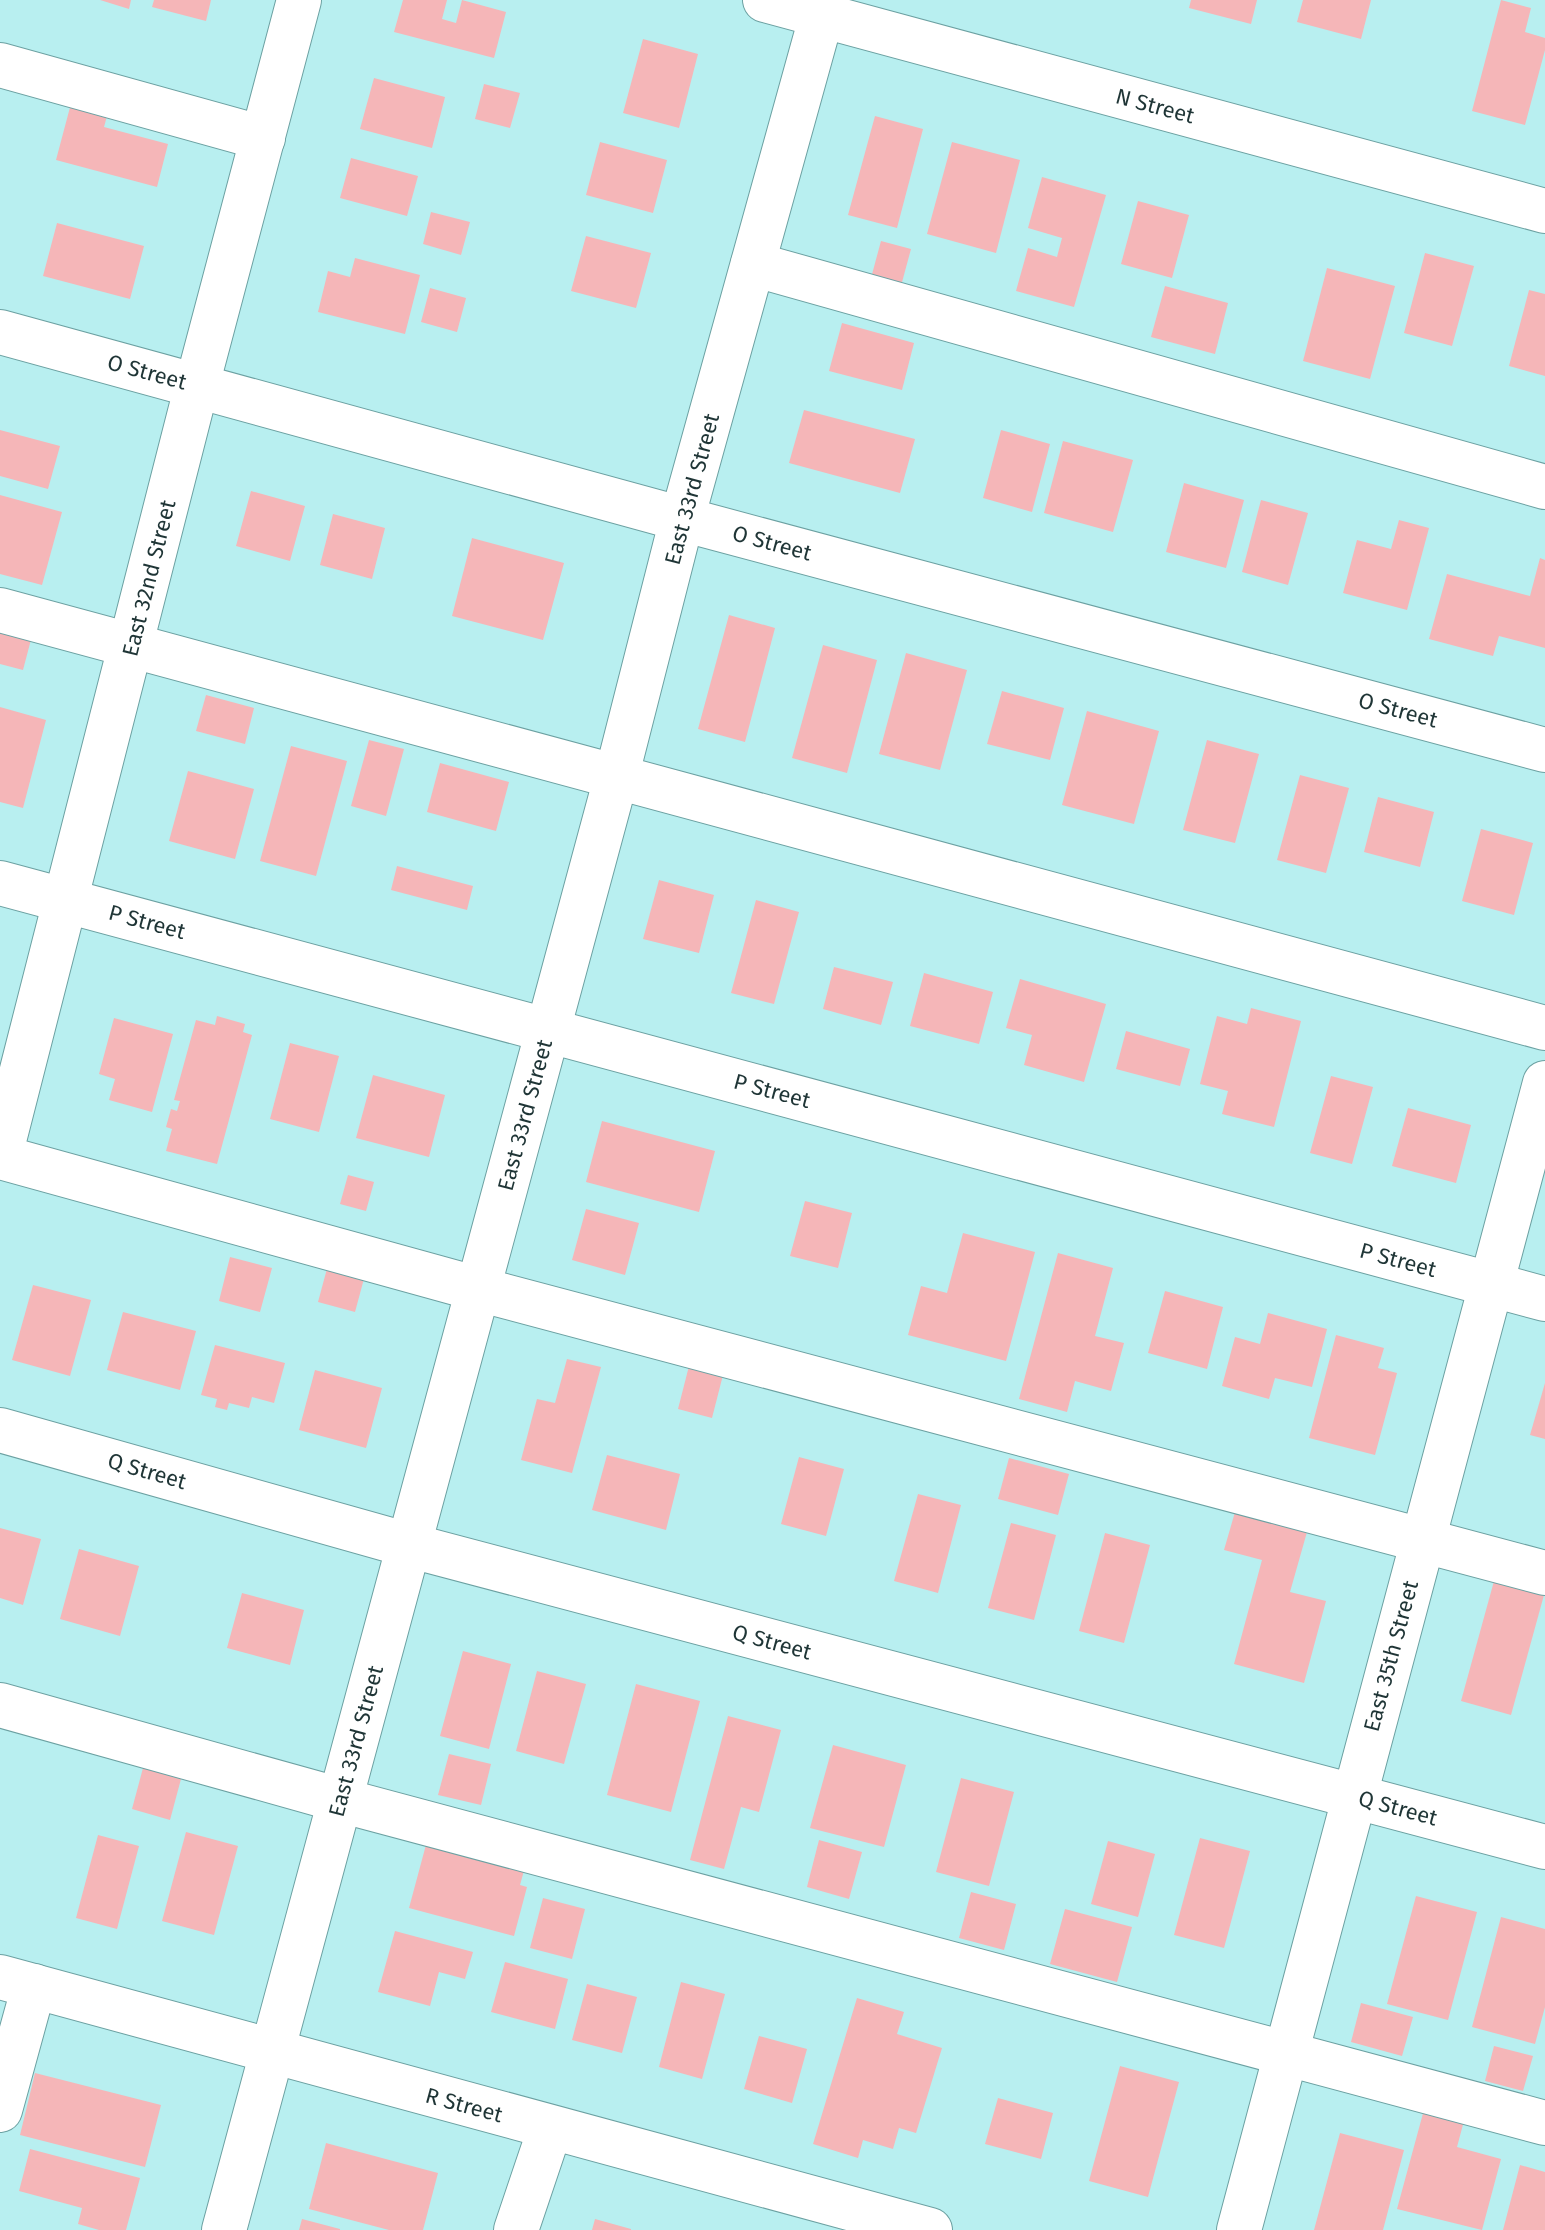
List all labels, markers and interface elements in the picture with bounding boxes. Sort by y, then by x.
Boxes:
street label: N Street [1113,83,1197,129]
street label: O Street [105,349,190,396]
street label: East 33rd Street [659,410,725,568]
street label: East 32nd Street [116,497,182,659]
street label: O Street [730,520,815,567]
street label: O Street [1356,687,1441,734]
street label: P Street [106,899,188,945]
street label: East 33rd Street [492,1036,558,1194]
street label: P Street [731,1068,813,1114]
street label: P Street [1357,1237,1439,1283]
street label: Q Street [104,1447,190,1495]
street label: East 35th Street [1358,1577,1424,1735]
street label: Q Street [730,1619,815,1666]
street label: East 33rd Street [323,1662,389,1820]
street label: Q Street [1356,1785,1441,1832]
street label: R Street [422,2082,506,2128]

